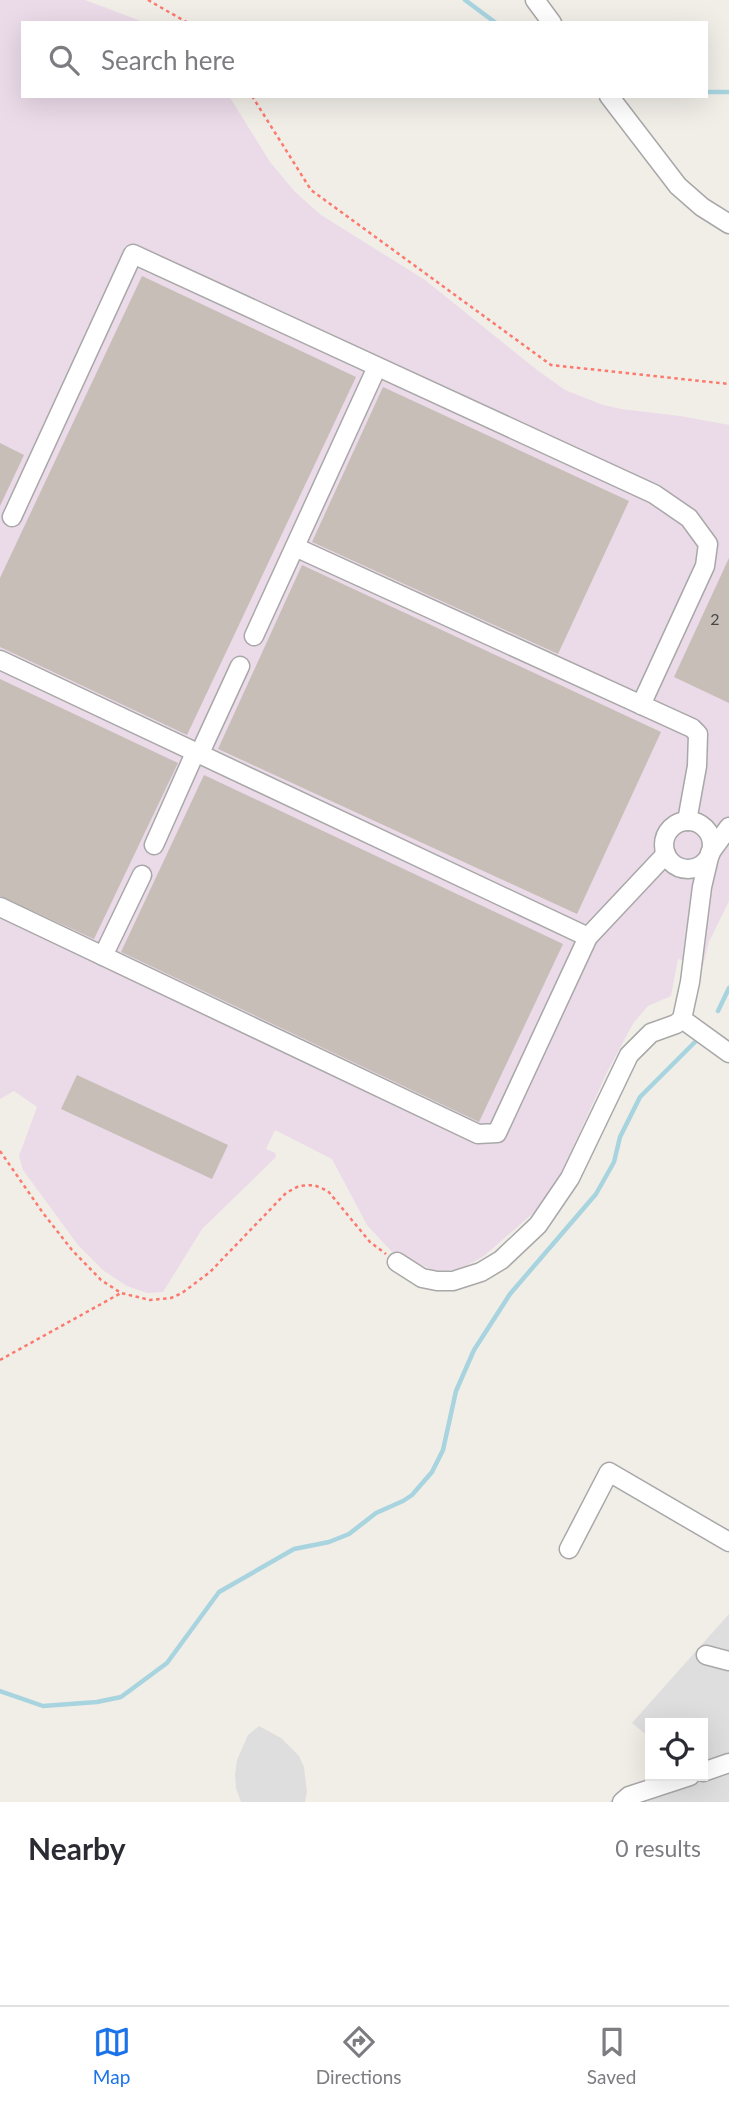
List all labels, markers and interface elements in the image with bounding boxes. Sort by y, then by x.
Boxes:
search box [21,21,708,98]
icon: search [45,41,83,79]
text: Search here [101,44,235,76]
house number: 2 [710,609,720,628]
map controls [645,1718,708,1781]
button: locate [645,1718,708,1781]
text: Nearby [28,1830,126,1866]
text: 0 results [615,1834,701,1862]
tab: Map [93,2023,131,2088]
tab: Directions [316,2023,402,2088]
tab: Saved [587,2023,636,2088]

